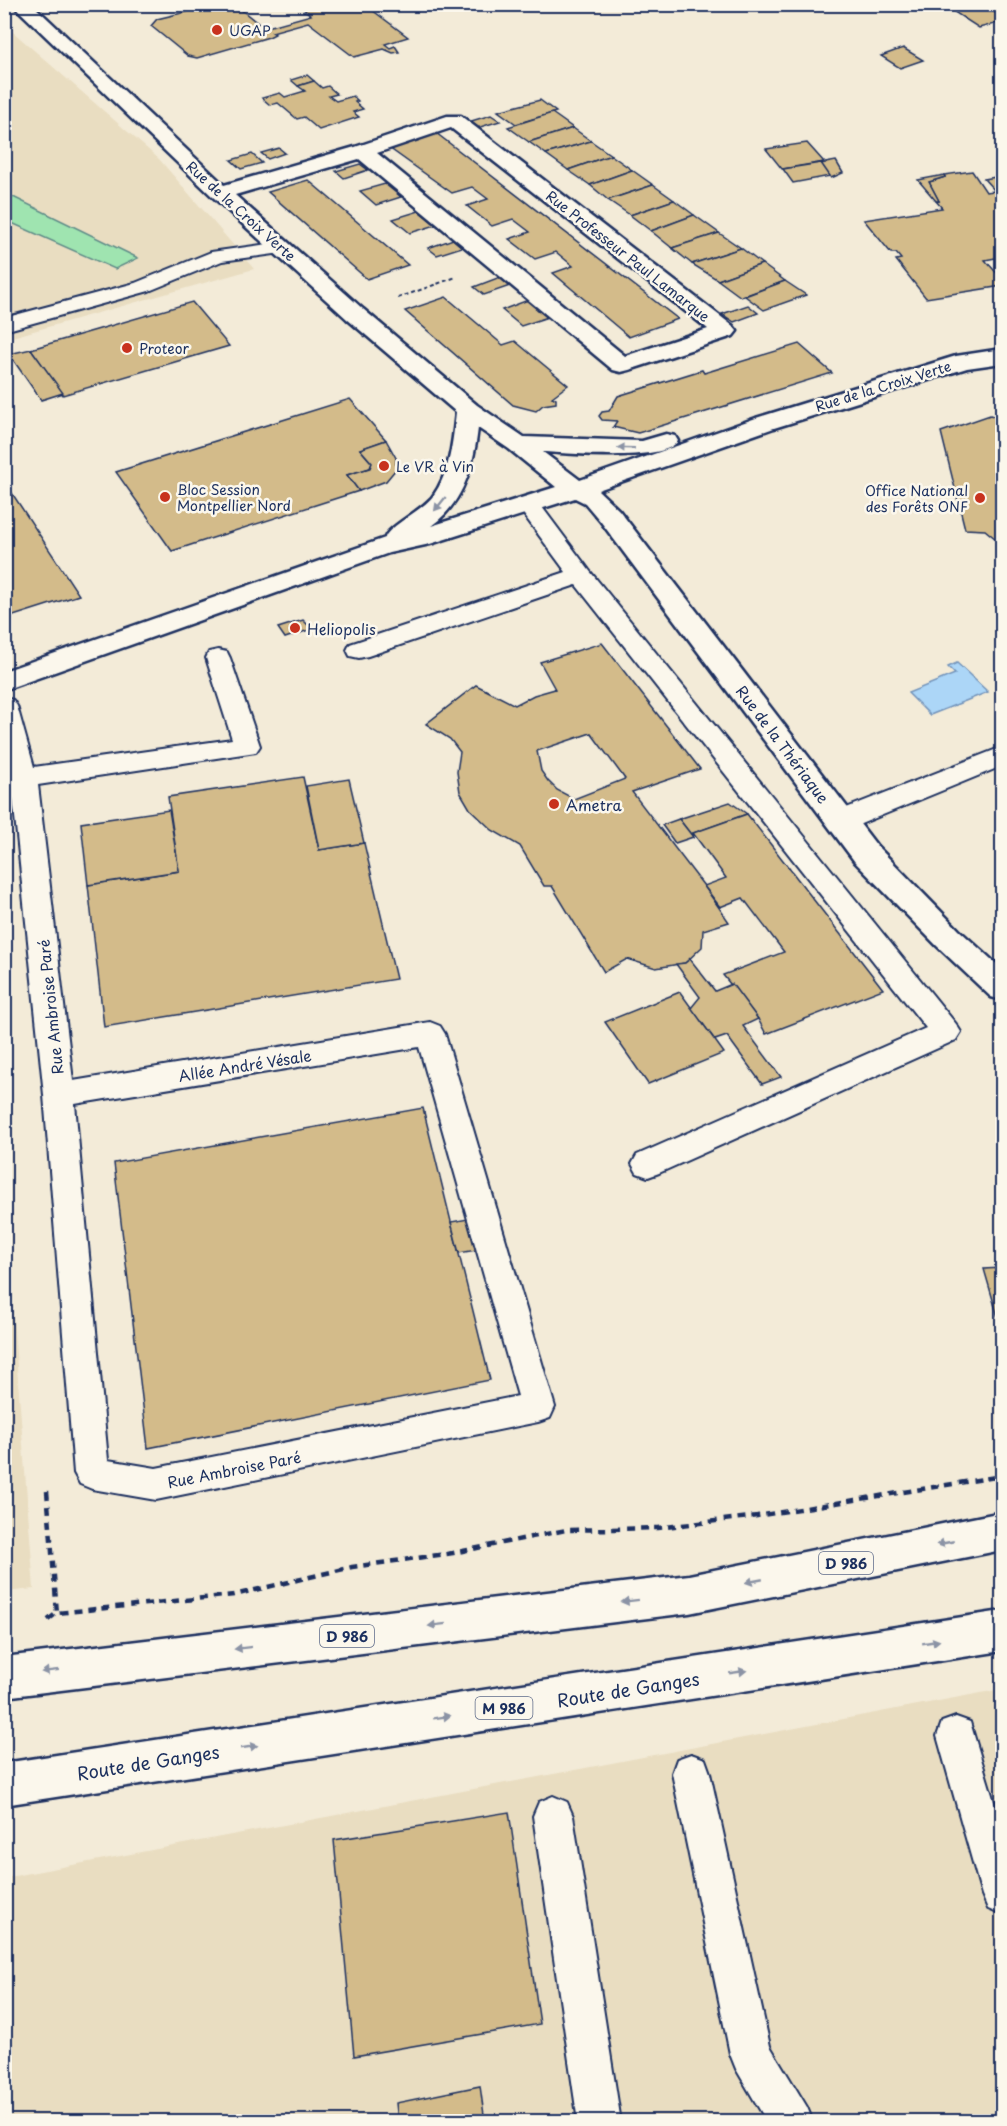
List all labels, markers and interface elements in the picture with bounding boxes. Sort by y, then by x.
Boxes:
place label: UGAP [229,20,271,41]
marker: UGAP [210,23,224,37]
street label: Rue de la Croix Verte [182,156,300,266]
street label: Rue Professeur Paul Lamarque [542,185,715,327]
place label: Proteor [139,338,189,359]
marker: Proteor [120,341,134,355]
street label: Rue de la Croix Verte [812,355,954,417]
one-way arrow [616,443,635,453]
place label: Le VR à Vin [396,456,474,477]
marker: Le VR à Vin [377,459,391,473]
place label: Bloc Session Montpellier Nord [177,479,291,516]
place label: Office National des Forêts ONF [865,480,968,517]
marker: Bloc Session Montpellier Nord [158,490,172,504]
marker: Office National des Forêts ONF [973,491,987,505]
one-way arrow [433,496,446,512]
place label: Heliopolis [307,617,376,640]
marker: Heliopolis [288,621,302,635]
street label: Rue de la Thériaque [731,680,835,808]
place label: Ametra [566,793,622,816]
marker: Ametra [547,797,561,811]
street label: Rue Ambroise Paré [31,938,69,1076]
street label: Allée André Vésale [177,1043,313,1087]
street label: Rue Ambroise Paré [165,1445,303,1493]
one-way arrow [935,1539,954,1548]
road number: D 986 [819,1552,873,1574]
one-way arrow [744,1577,763,1586]
one-way arrow [621,1596,640,1606]
one-way arrow [427,1620,446,1629]
road number: D 986 [320,1625,374,1647]
one-way arrow [922,1638,941,1647]
one-way arrow [234,1643,253,1653]
street label: Route de Ganges [555,1664,701,1714]
one-way arrow [40,1667,59,1676]
one-way arrow [729,1667,748,1676]
road number: M 986 [476,1697,532,1719]
one-way arrow [433,1713,452,1722]
street label: Route de Ganges [75,1737,221,1787]
one-way arrow [240,1742,259,1751]

